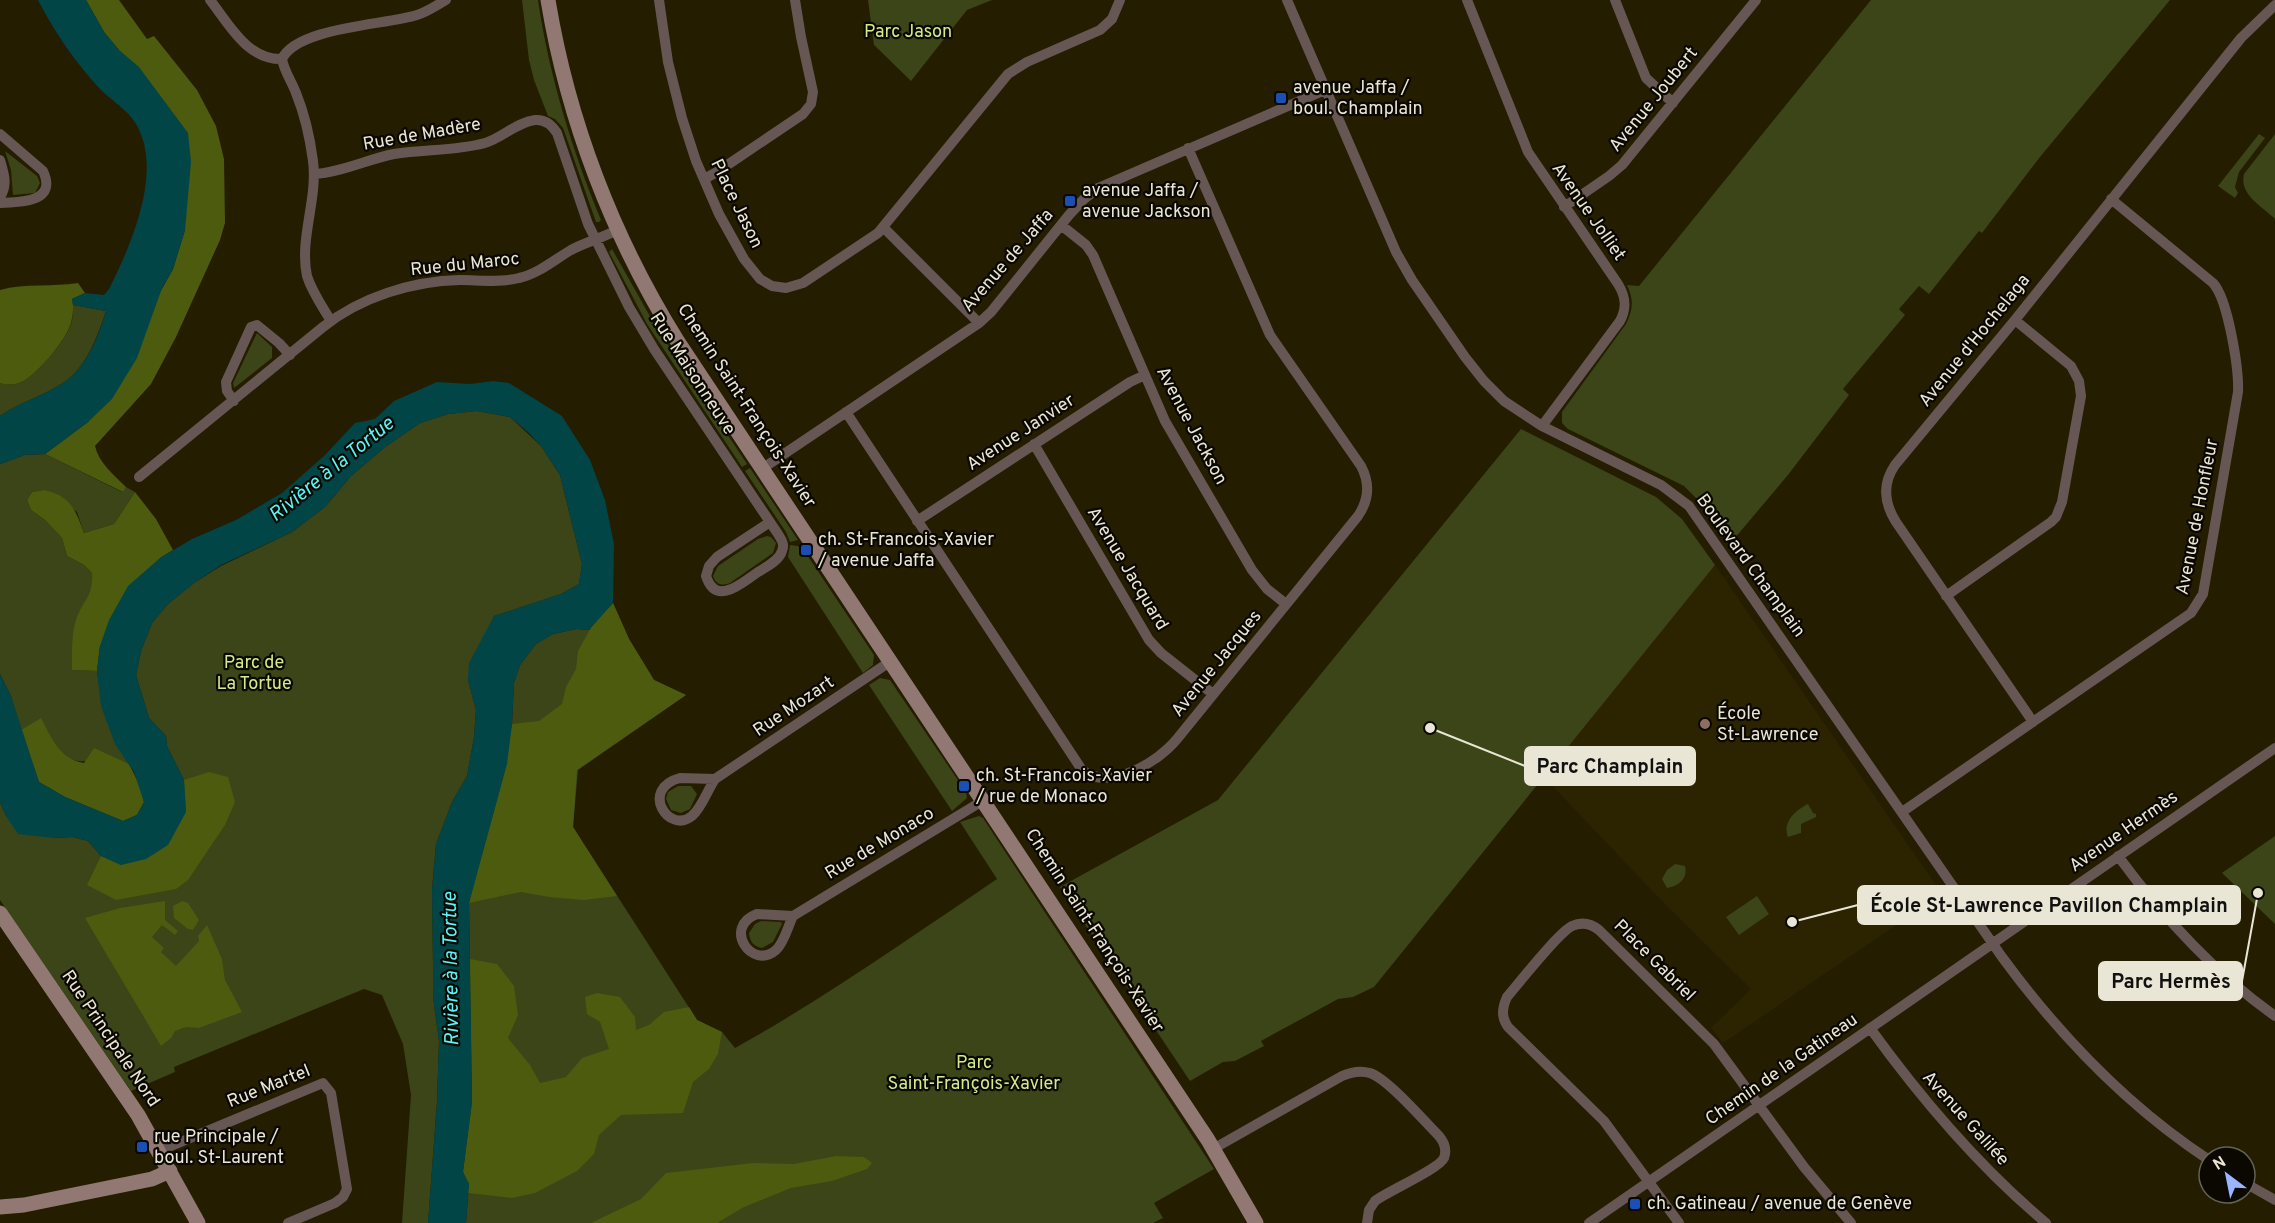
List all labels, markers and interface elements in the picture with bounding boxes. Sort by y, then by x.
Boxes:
park label: Parc Jason [864,21,952,44]
street label: Avenue Joubert [1605,43,1703,157]
place label: avenue Jaffa / boul. Champlain [1293,77,1423,121]
marker: avenue Jaffa / boul. Champlain [1274,91,1288,105]
street label: Rue de Madère [361,113,483,157]
street label: Place Jason [705,156,767,252]
street label: Avenue Jolliet [1546,158,1630,266]
place label: avenue Jaffa / avenue Jackson [1082,180,1211,224]
marker: avenue Jaffa / avenue Jackson [1063,194,1077,208]
street label: Avenue de Jaffa [957,205,1059,317]
street label: Rue du Maroc [409,248,521,282]
street label: Avenue d'Hochelaga [1914,270,2036,412]
street label: Chemin Saint-François-Xavier [671,300,821,512]
street label: Rue Maisonneuve [644,308,740,440]
street label: Avenue Jackson [1150,363,1232,489]
street label: Avenue Janvier [962,389,1080,477]
water label: Rivière à la Tortue [264,411,401,529]
street label: Avenue de Honfleur [2172,437,2224,597]
street label: Boulevard Champlain [1690,490,1810,642]
street label: Avenue Jacquard [1081,503,1173,635]
place label: ch. St-Francois-Xavier / avenue Jaffa [817,529,994,573]
marker: ch. St-Francois-Xavier / avenue Jaffa [799,543,813,557]
street label: Avenue Jacques [1167,606,1267,722]
park label: Parc de La Tortue [216,652,292,696]
street label: Rue Mozart [749,671,839,743]
place label: École St-Lawrence [1717,701,1818,747]
marker: École St-Lawrence [1698,717,1712,731]
callout: Parc Champlain [1525,747,1695,785]
text: Parc Champlain [1537,755,1683,781]
place label: ch. St-Francois-Xavier / rue de Monaco [975,765,1152,809]
marker: ch. St-Francois-Xavier / rue de Monaco [957,779,971,793]
street label: Avenue Hermès [2065,786,2183,878]
street label: Rue de Monaco [821,802,939,886]
street label: Chemin Saint-François-Xavier [1019,825,1169,1037]
callout: École St-Lawrence Pavillon Champlain [1858,886,2240,924]
water label: Rivière à la Tortue [438,891,466,1046]
text: École St-Lawrence Pavillon Champlain [1870,892,2228,920]
street label: Place Gabriel [1608,915,1700,1007]
callout: Parc Hermès [2099,962,2242,1000]
street label: Rue Principale Nord [56,966,164,1112]
text: Parc Hermès [2111,970,2231,996]
street label: Chemin de la Gatineau [1701,1009,1863,1131]
park label: Parc Saint-François-Xavier [888,1052,1060,1096]
street label: Rue Martel [224,1060,314,1114]
street label: Avenue Galilée [1916,1067,2014,1171]
place label: rue Principale / boul. St-Laurent [154,1126,284,1170]
marker: rue Principale / boul. St-Laurent [135,1140,149,1154]
north arrow [2197,1145,2257,1205]
text: N [2210,1152,2230,1176]
place label: ch. Gatineau / avenue de Genève [1647,1193,1912,1216]
marker: ch. Gatineau / avenue de Genève [1628,1197,1642,1211]

